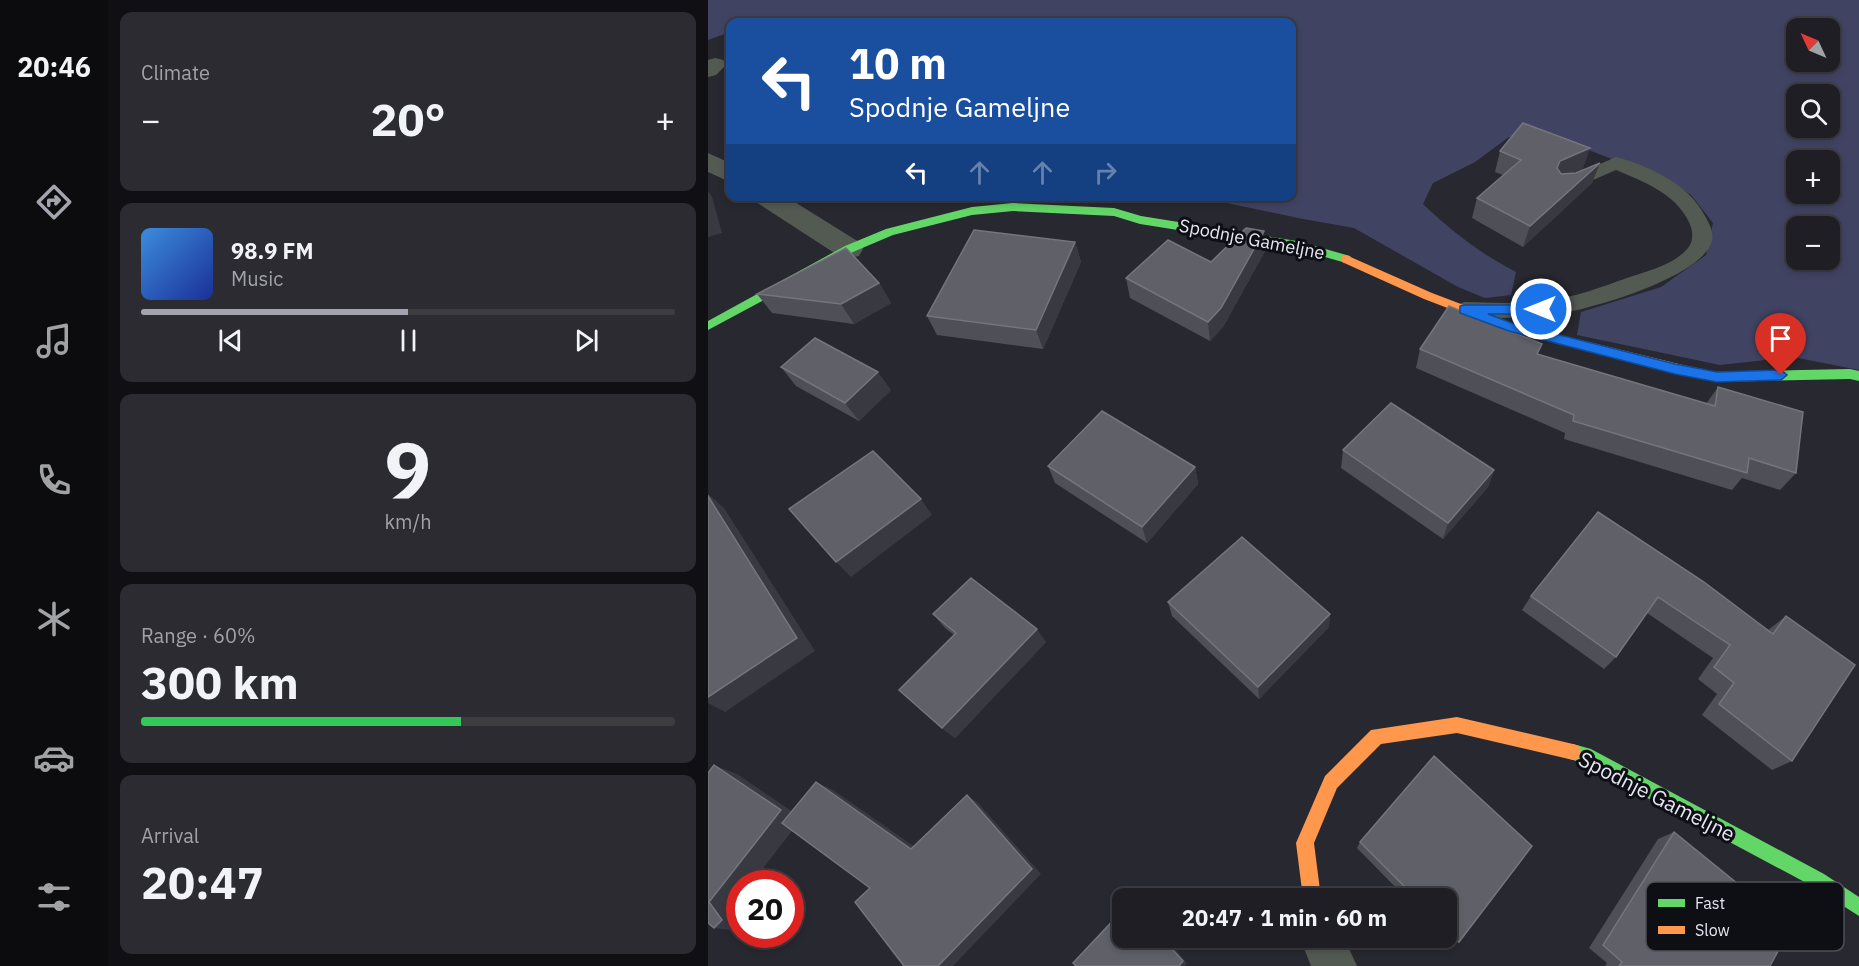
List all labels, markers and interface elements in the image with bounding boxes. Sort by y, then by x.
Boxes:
north arrow [1786,18,1840,72]
map controls [1786,18,1840,270]
text: 10 m [849,36,947,91]
icon: left [750,42,828,120]
text: 20:46 [17,49,91,84]
text: Climate [141,59,210,86]
button: search [1786,84,1840,138]
text: Spodnje Gameljne [849,89,1070,124]
text: 20° [370,90,446,148]
text: − [141,98,161,141]
text: + [655,98,675,141]
button: + [1786,150,1840,204]
icon: left [900,156,933,189]
icon: ahead [963,156,996,189]
icon: ahead [1026,156,1059,189]
icon: right [1089,156,1122,189]
icon: directions [33,181,75,223]
street label: Spodnje Gameljne [1177,214,1327,264]
button: − [1786,216,1840,270]
text: 98.9 FM [231,236,314,265]
text: Music [231,265,283,292]
position arrow [1509,277,1573,341]
pin [1755,313,1806,375]
icon: music [33,320,75,362]
icon: arrive [1764,322,1797,355]
icon: previous [214,324,247,357]
icon: pause [392,324,425,357]
icon: next [570,324,603,357]
text: 9 [385,418,431,519]
icon: phone [33,459,75,501]
text: km/h [384,508,432,535]
icon: climate [33,598,75,640]
text: Range · 60% [141,622,256,649]
text: 300 km [141,653,299,711]
icon: car [33,737,75,779]
street label: Spodnje Gameljne [1574,744,1740,848]
text: Arrival [141,822,199,849]
text: 20:47 [141,853,264,911]
speed limit sign: 20 [726,870,804,948]
icon: filters [33,876,75,918]
legend [1646,882,1844,951]
text: Fast [1695,893,1725,913]
text: 20:47 · 1 min · 60 m [1182,903,1387,932]
text: Slow [1695,920,1730,940]

